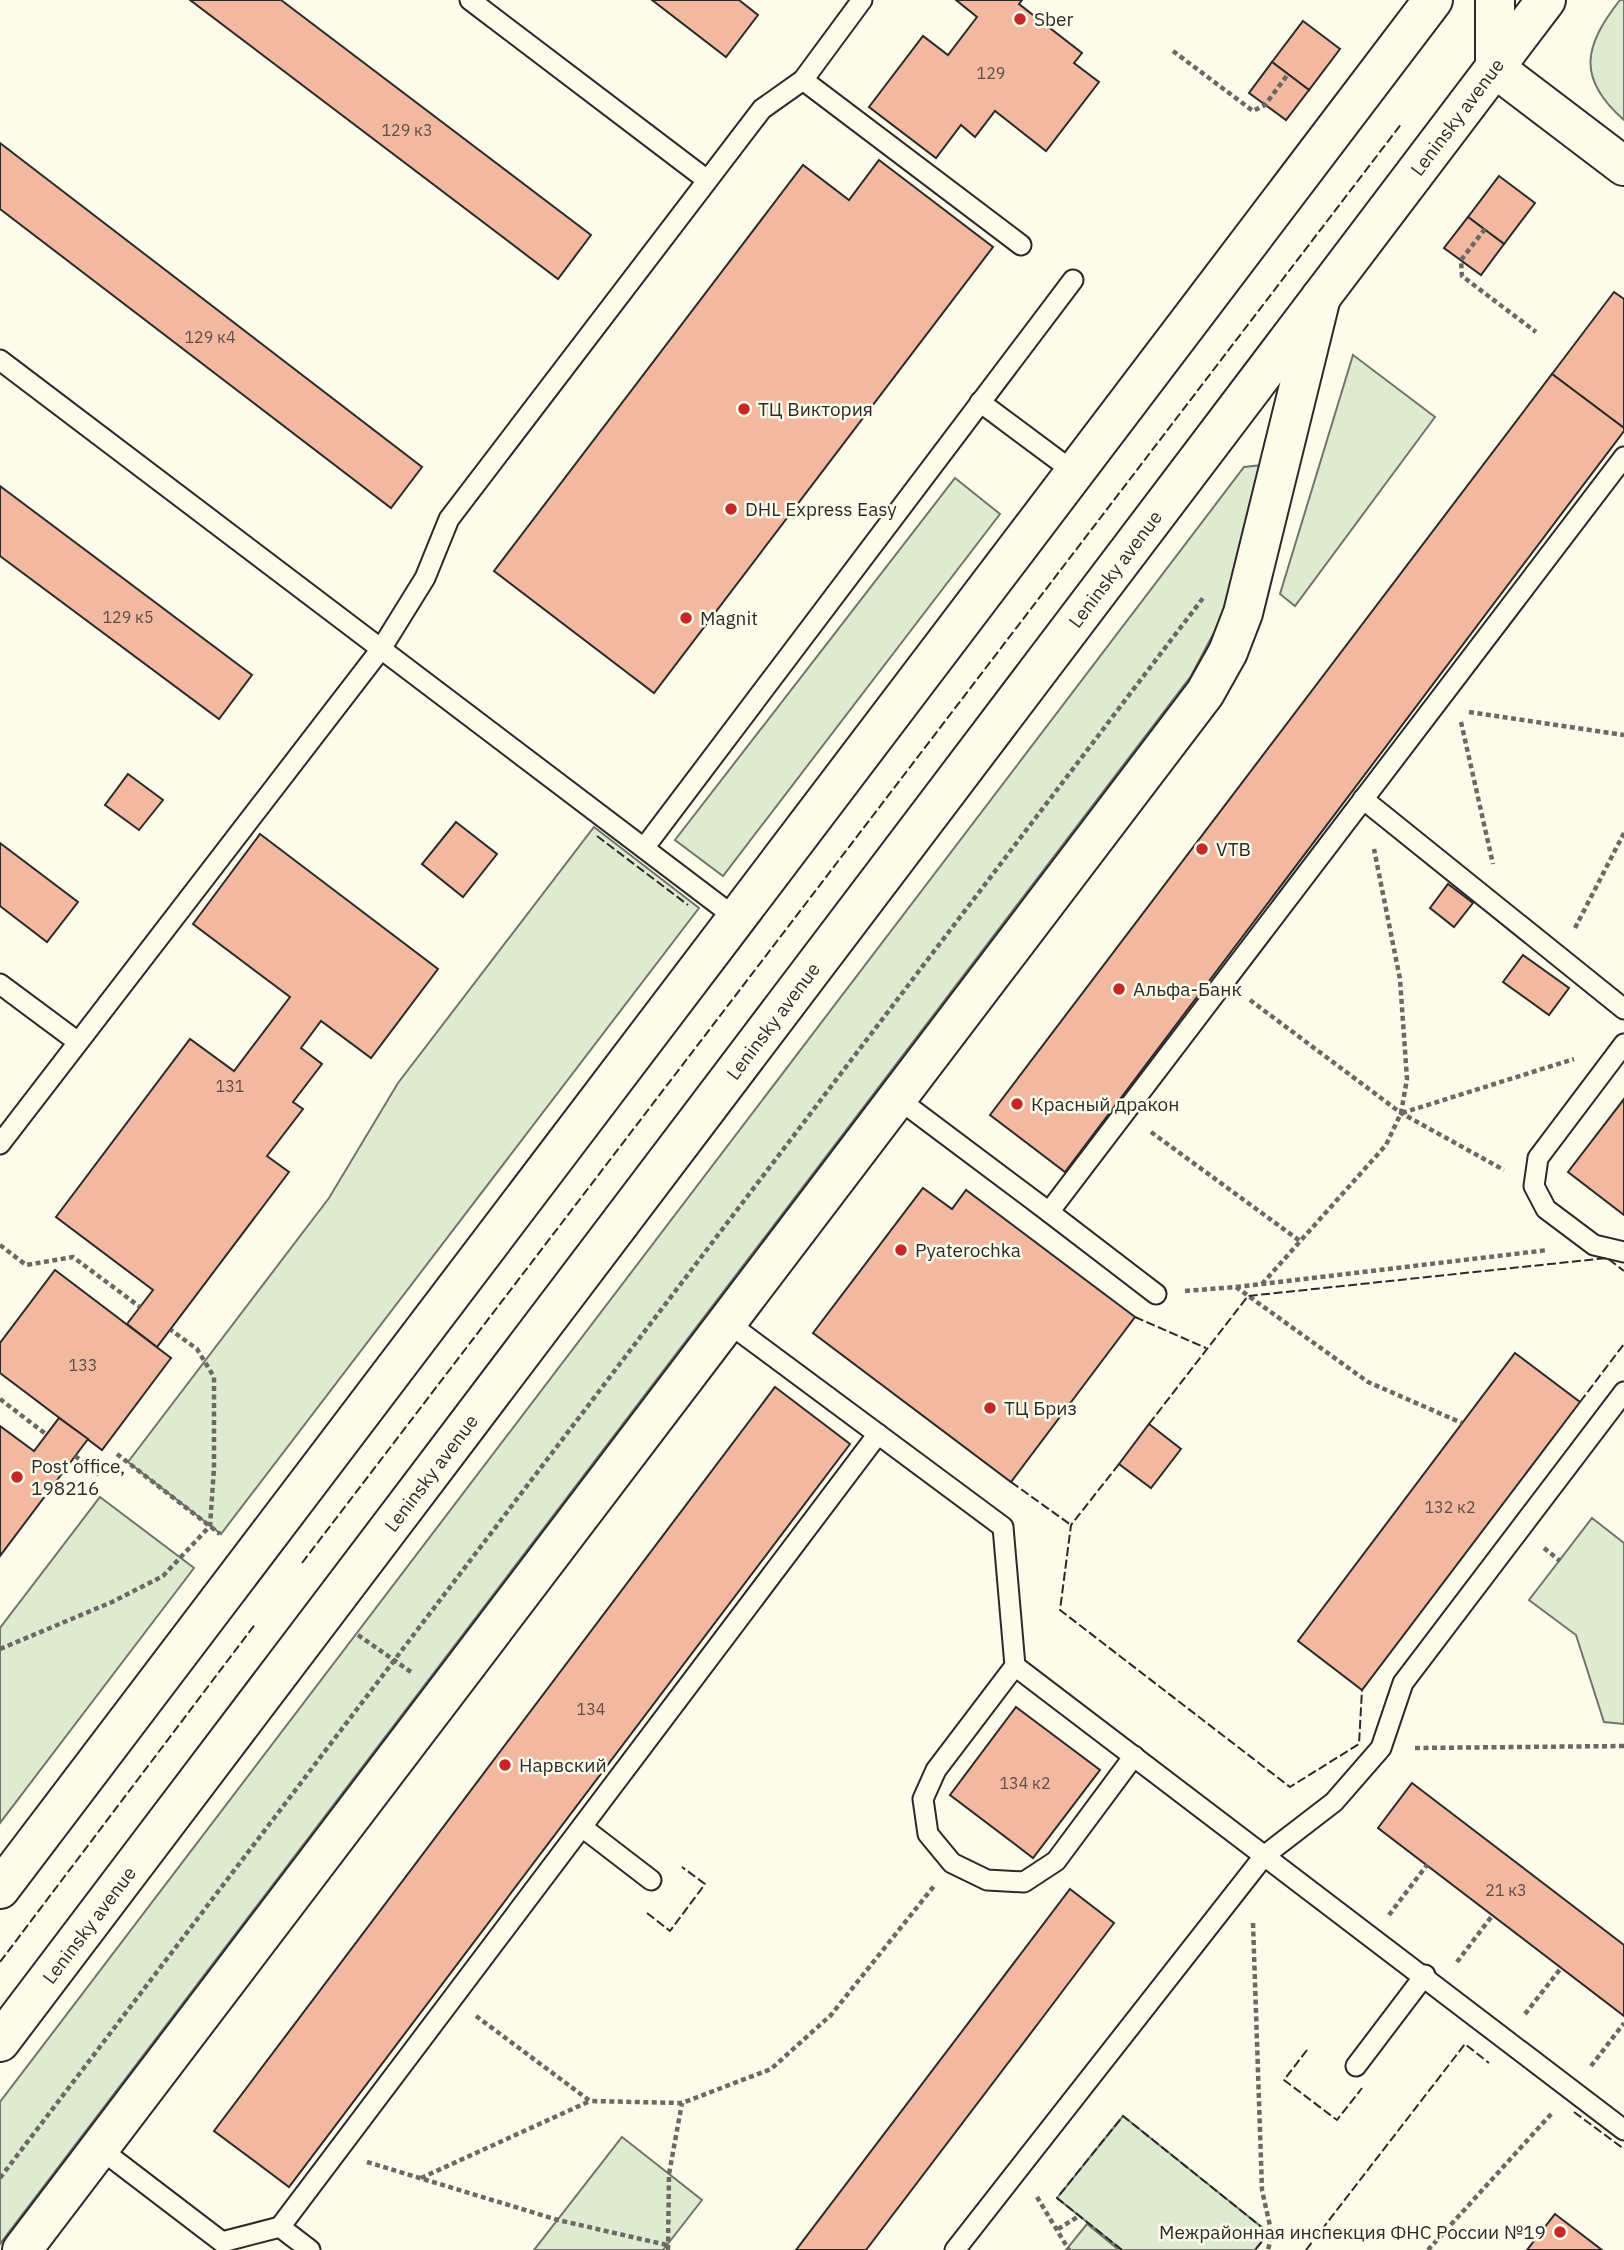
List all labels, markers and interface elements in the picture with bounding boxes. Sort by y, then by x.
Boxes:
place label: Sber [1034,7,1073,31]
marker: Sber [1012,11,1028,27]
street label: Leninsky avenue [1405,53,1509,181]
house number: 129 [977,63,1005,83]
house number: 129 к3 [382,120,432,140]
house number: 129 к4 [185,327,235,347]
place label: ТЦ Виктория [758,397,873,421]
marker: ТЦ Виктория [736,401,752,417]
place label: DHL Express Easy [745,497,897,521]
marker: DHL Express Easy [723,501,739,517]
street label: Leninsky avenue [1063,505,1167,633]
place label: Magnit [700,606,758,630]
house number: 129 к5 [103,607,153,627]
marker: Magnit [678,610,694,626]
place label: VTB [1216,837,1251,861]
marker: VTB [1194,841,1210,857]
street label: Leninsky avenue [721,957,825,1085]
place label: Альфа-Банк [1133,977,1242,1001]
marker: Альфа-Банк [1111,981,1127,997]
house number: 131 [216,1076,244,1096]
place label: Красный дракон [1031,1092,1179,1116]
marker: Красный дракон [1009,1096,1025,1112]
place label: Pyaterochka [915,1238,1021,1262]
marker: Pyaterochka [893,1242,909,1258]
house number: 133 [69,1355,97,1375]
place label: ТЦ Бриз [1004,1396,1077,1420]
marker: ТЦ Бриз [982,1400,998,1416]
street label: Leninsky avenue [379,1409,483,1537]
place label: Post office, 198216 [31,1454,125,1500]
marker: Post office, 198216 [9,1469,25,1485]
house number: 132 к2 [1425,1497,1475,1517]
house number: 134 [577,1699,605,1719]
place label: Нарвский [519,1753,607,1777]
marker: Нарвский [497,1757,513,1773]
house number: 134 к2 [1000,1773,1050,1793]
street label: Leninsky avenue [37,1861,141,1989]
house number: 21 к3 [1485,1880,1527,1900]
place label: Межрайонная инспекция ФНС России №19 [1159,2220,1546,2244]
marker: Межрайонная инспекция ФНС России №19 [1552,2224,1568,2240]

